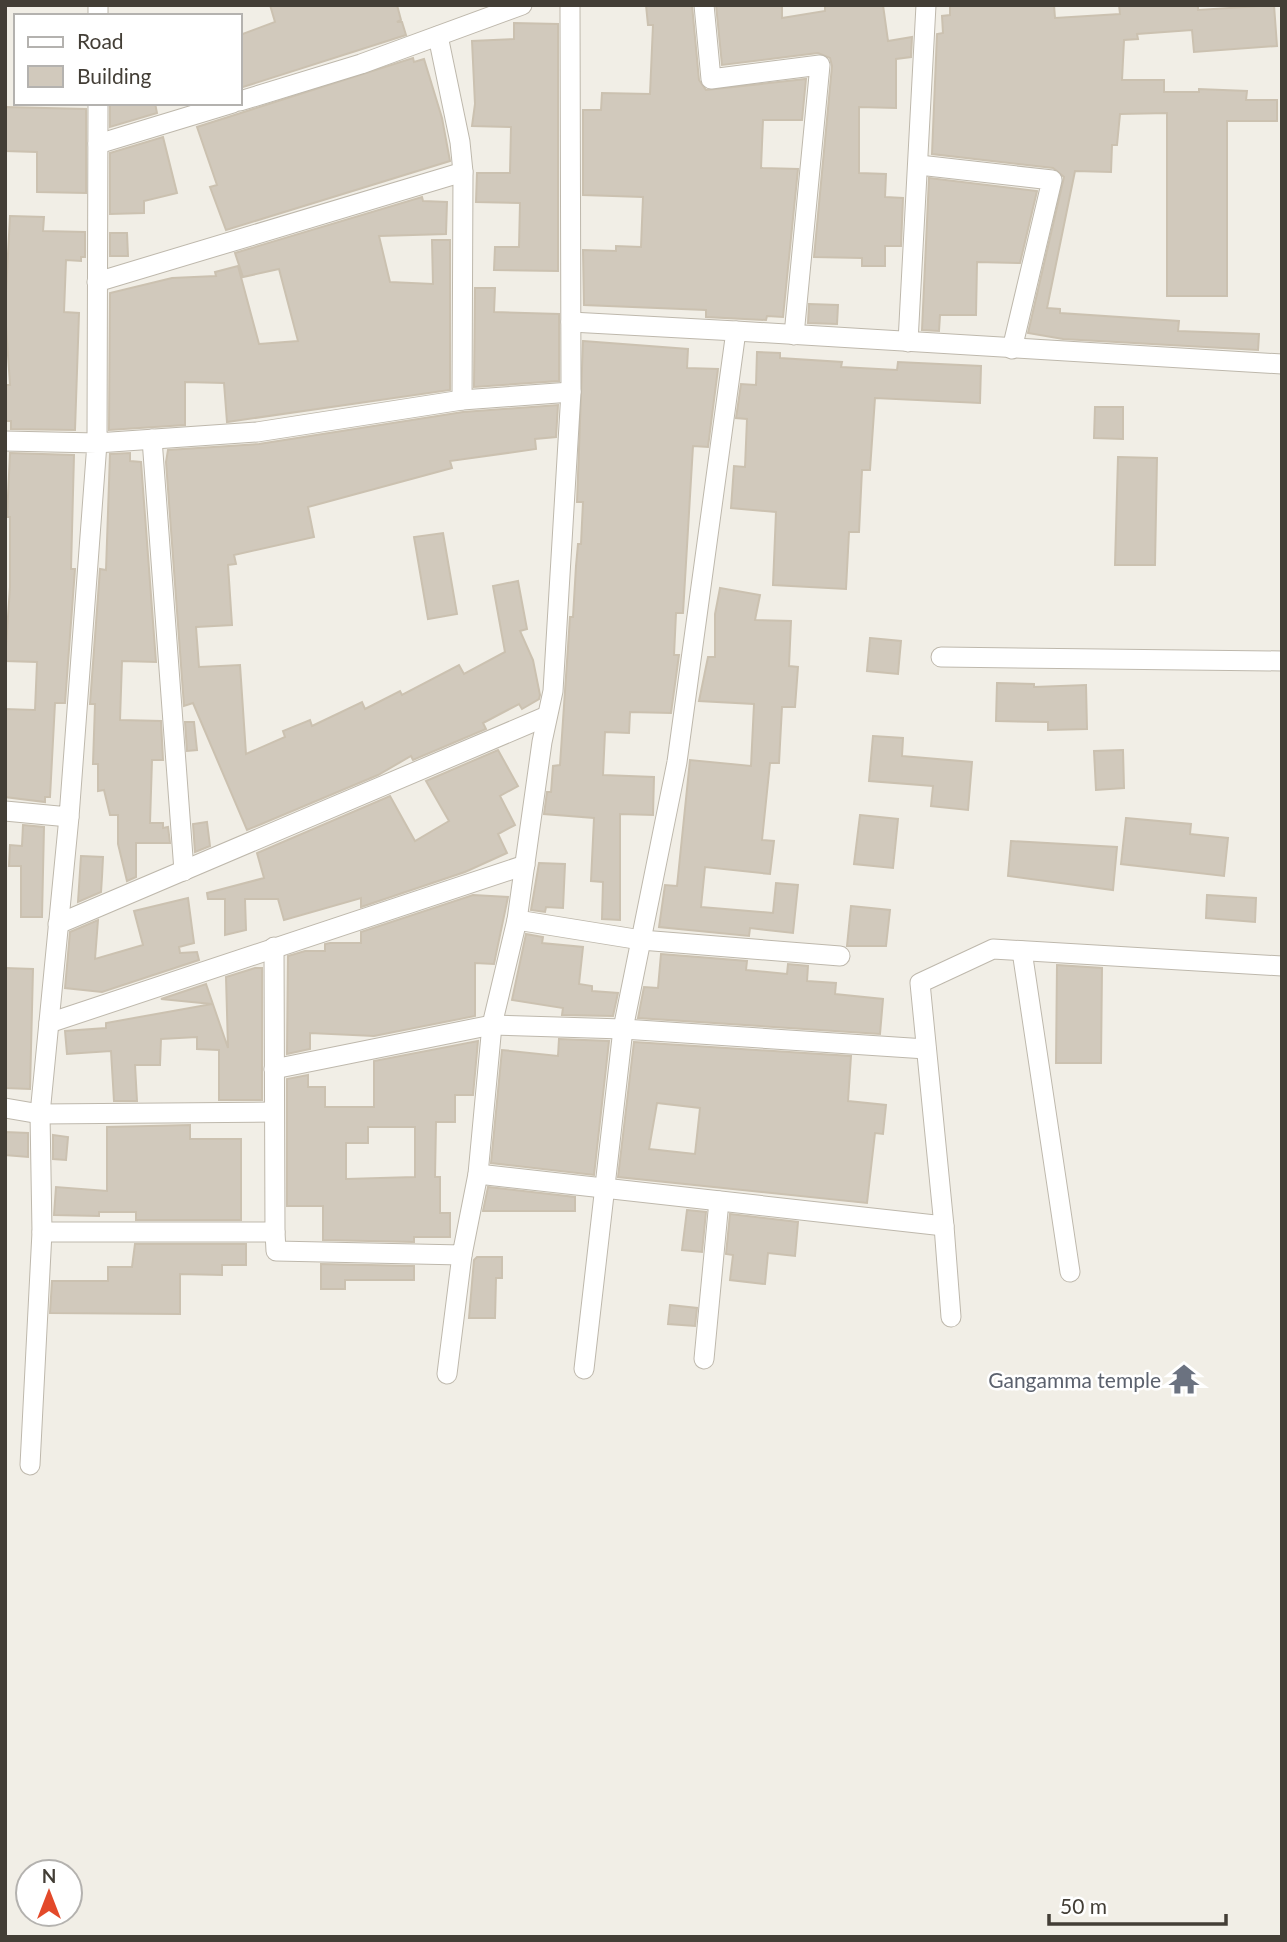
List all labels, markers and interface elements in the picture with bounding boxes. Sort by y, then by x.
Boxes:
legend [14,14,242,105]
text: Road [77,28,124,53]
text: Building [77,63,152,88]
temple icon: Gangamma temple [1167,1362,1201,1396]
place label: Gangamma temple [988,1367,1161,1392]
north arrow [14,1858,84,1928]
text: N [42,1864,56,1887]
scale bar [1049,1882,1226,1926]
text: 50 m [1060,1893,1107,1918]

